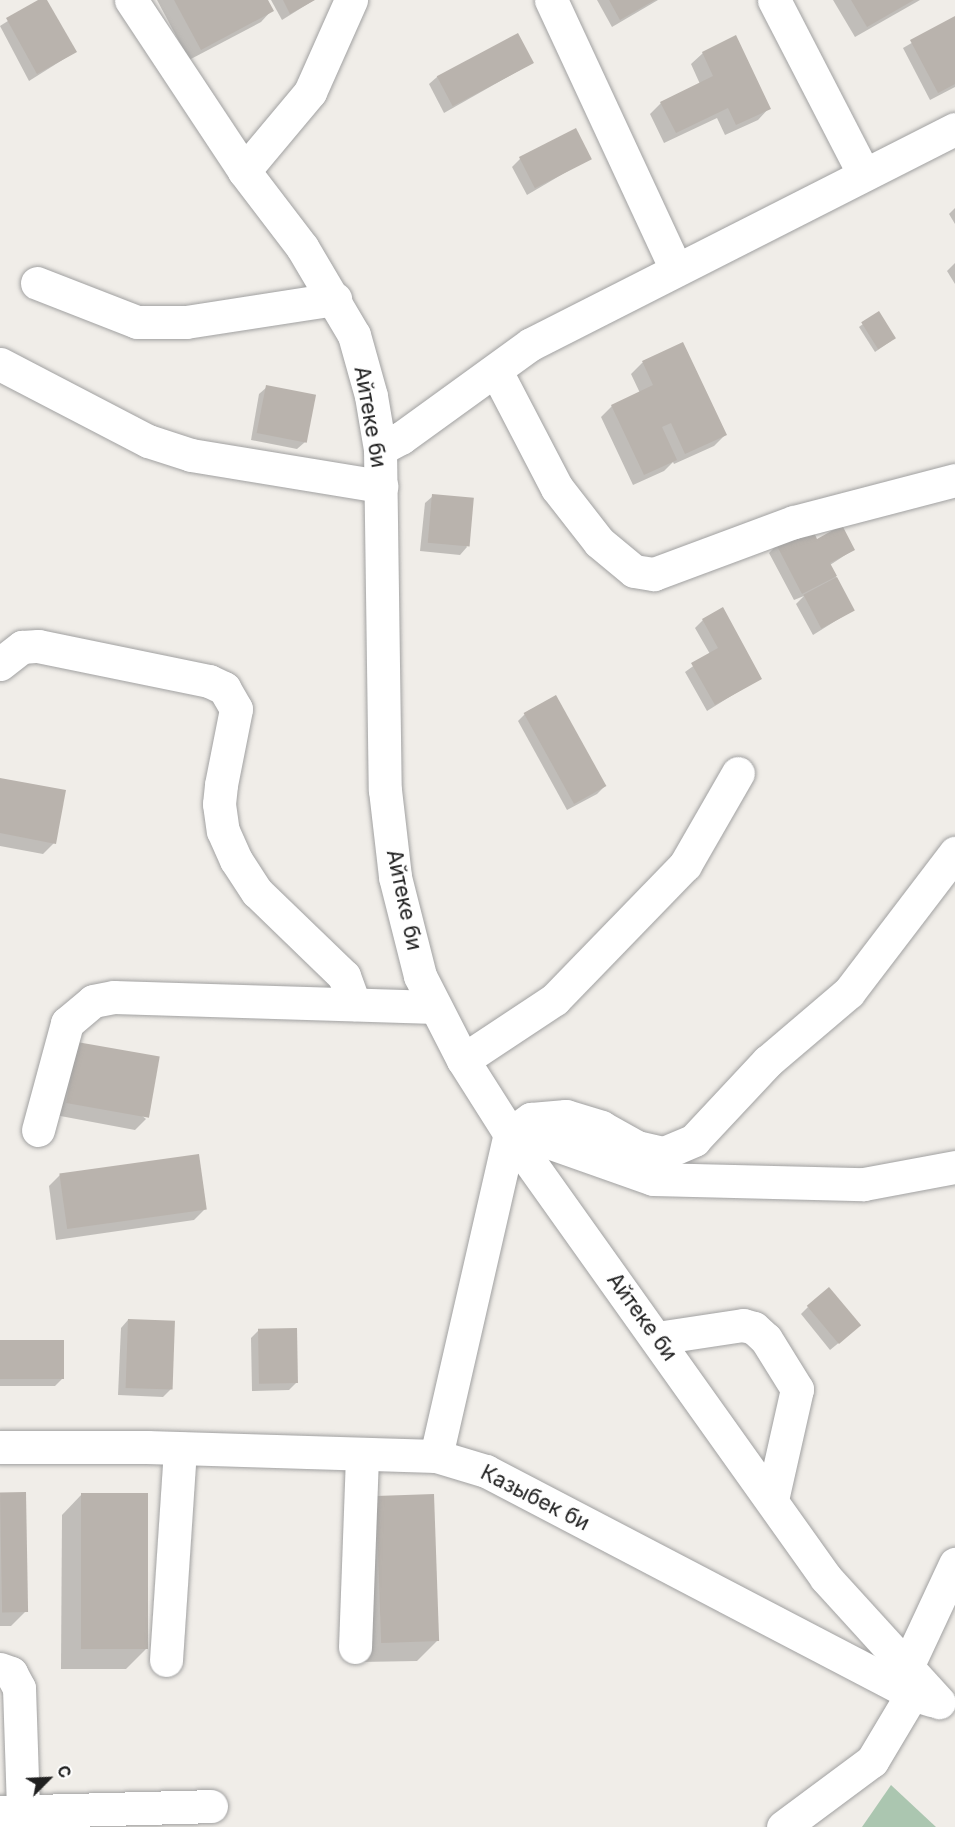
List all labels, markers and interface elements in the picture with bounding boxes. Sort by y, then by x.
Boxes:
street label: Айтеке би [349,364,391,470]
street label: Айтеке би [381,847,427,953]
street label: Айтеке би [602,1268,682,1366]
street label: Казыбек би [476,1460,594,1536]
north arrow [18,1749,78,1809]
text: С [53,1762,76,1781]

